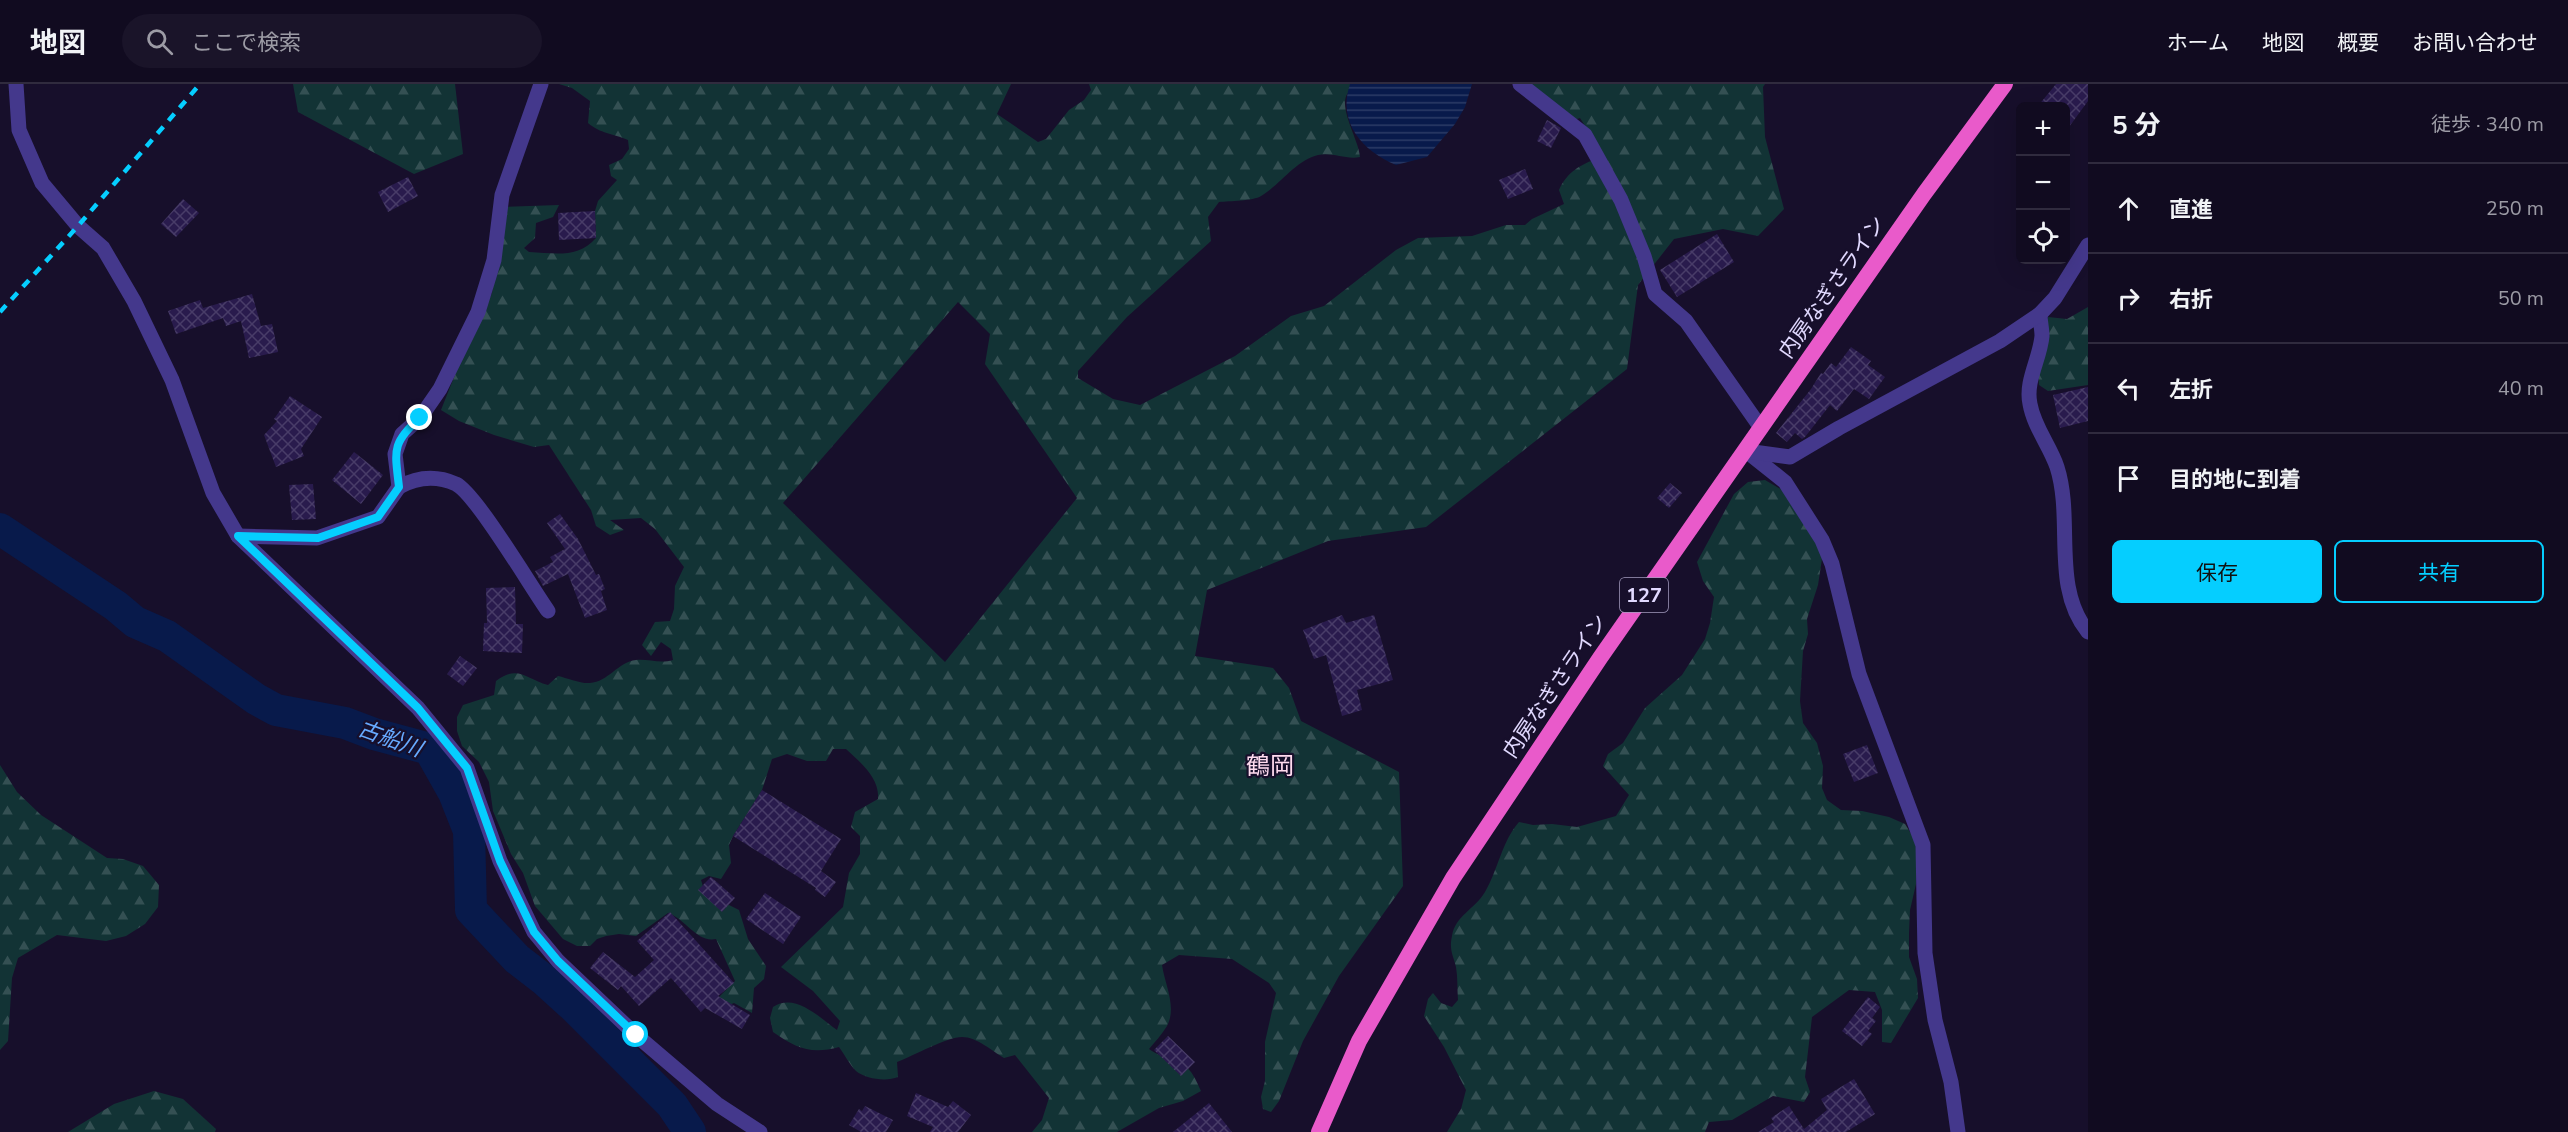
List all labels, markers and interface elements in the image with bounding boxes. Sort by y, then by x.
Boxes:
search box [122,14,542,68]
text: 地図 [30,24,86,62]
icon: search [143,25,176,58]
text: ここで検索 [191,28,301,58]
text: ホーム [2167,29,2229,57]
text: 地図 [2262,29,2304,57]
text: 概要 [2337,29,2379,57]
text: お問い合わせ [2412,29,2538,57]
map controls [2016,102,2070,264]
button: + [2016,102,2070,156]
text: 5 分 [2112,108,2161,143]
text: 徒歩 · 340 m [2431,111,2544,138]
button: − [2016,156,2070,210]
icon: ahead [2112,192,2145,225]
text: 直進 [2169,195,2213,225]
text: 250 m [2486,195,2544,222]
street label: 内房なぎさライン [1772,210,1892,364]
button: locate [2016,210,2070,264]
icon: right [2112,282,2145,315]
text: 右折 [2169,285,2213,315]
text: 50 m [2498,285,2544,312]
icon: left [2112,372,2145,405]
text: 左折 [2169,375,2213,405]
text: 40 m [2498,375,2544,402]
route end [406,404,432,430]
icon: arrive [2112,462,2145,495]
text: 目的地に到着 [2169,465,2301,495]
button: 保存 [2112,540,2322,603]
button: 共有 [2334,540,2544,603]
road number: 127 [1620,578,1668,612]
street label: 内房なぎさライン [1496,609,1614,763]
water label: 古船川 [354,714,428,765]
district label: 鶴岡 [1246,750,1294,782]
route start [622,1021,648,1047]

